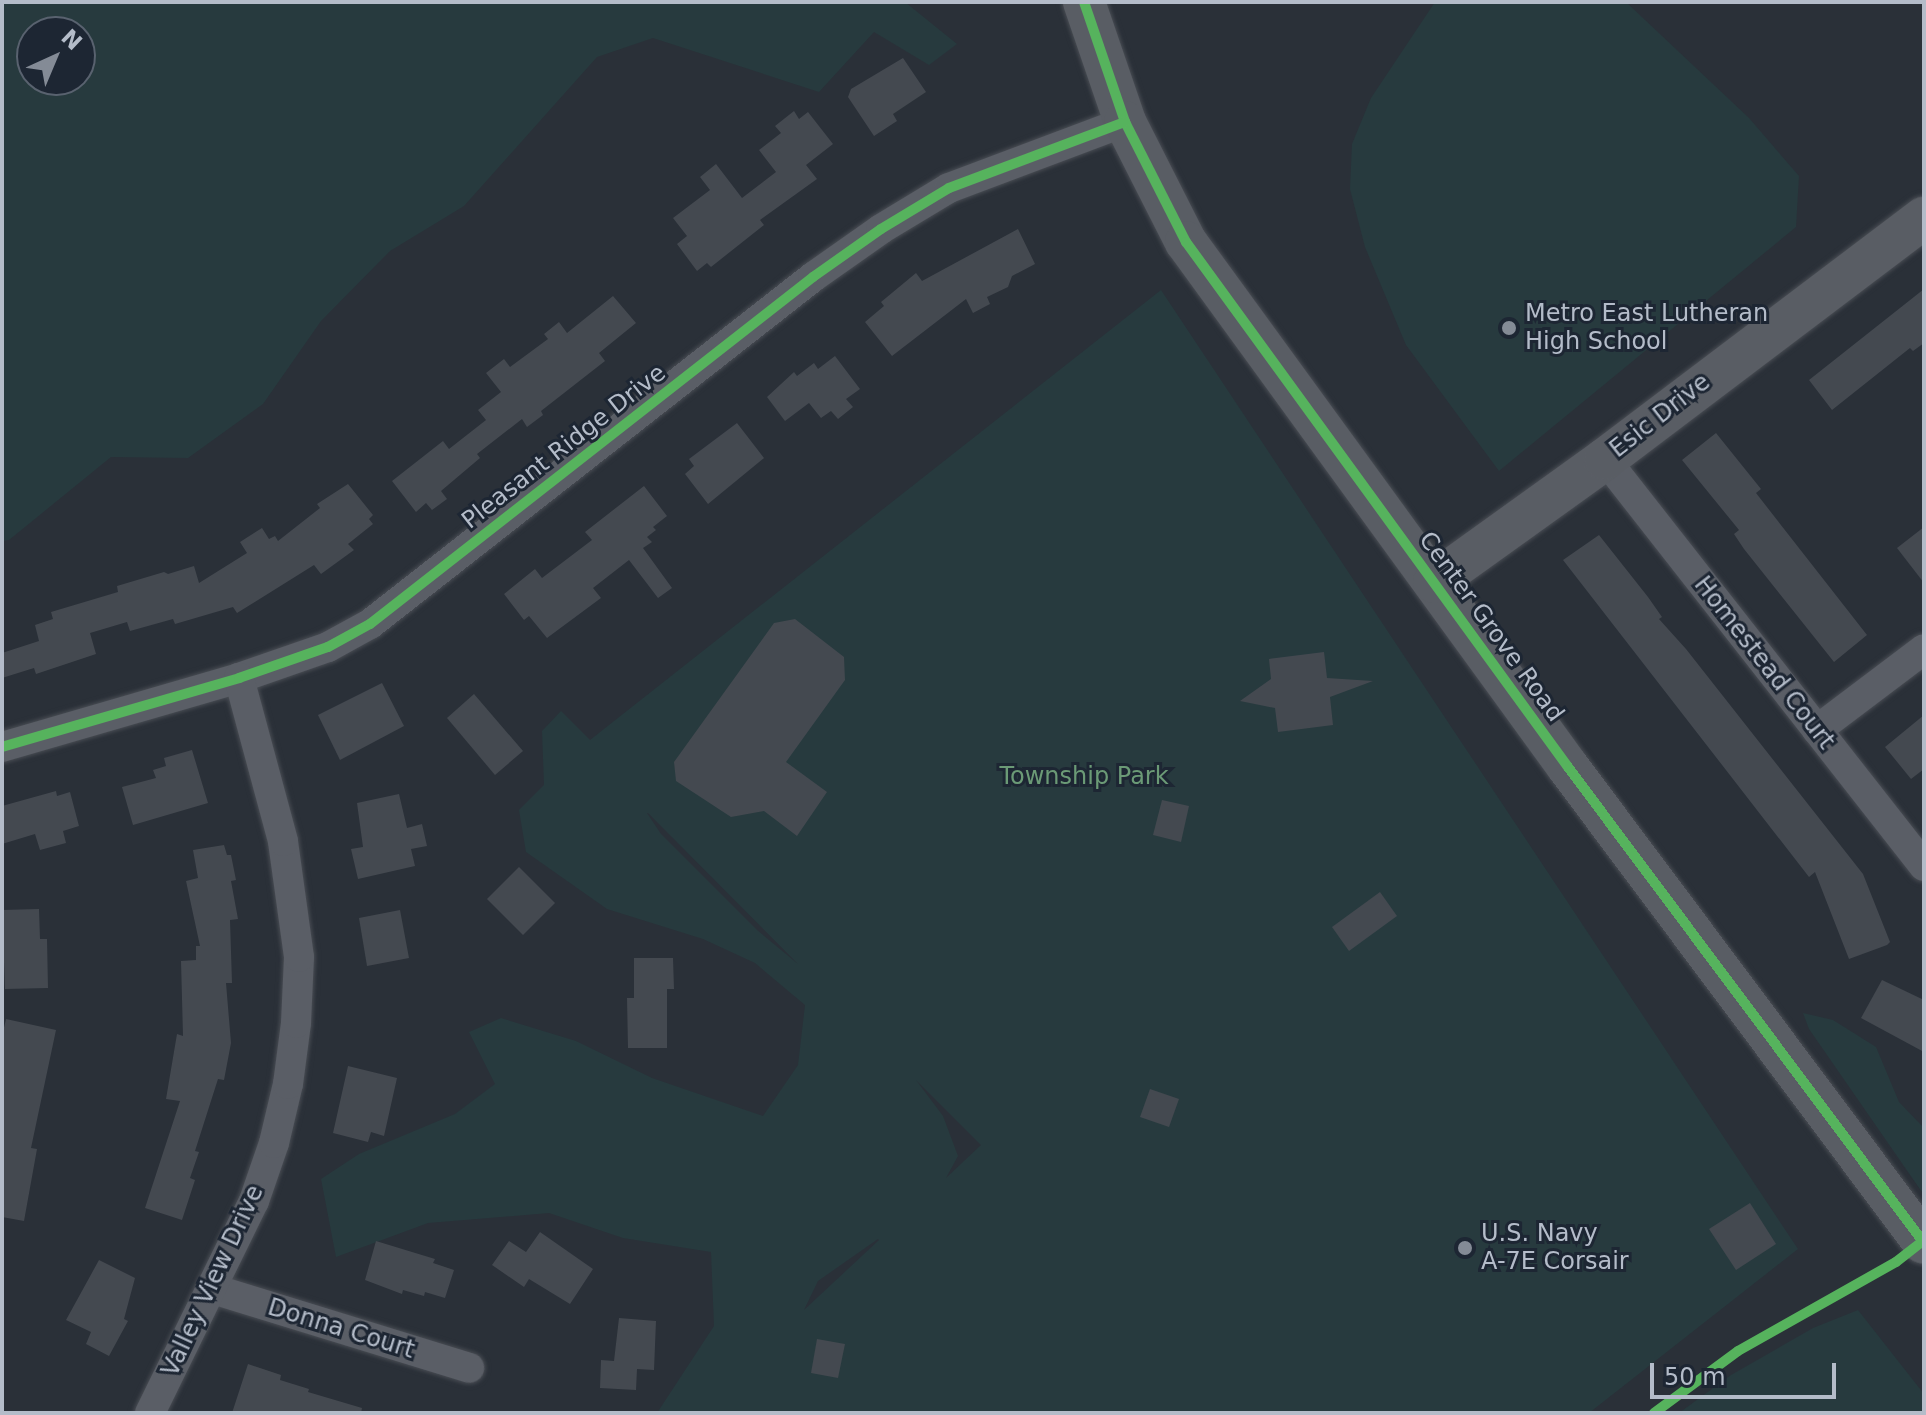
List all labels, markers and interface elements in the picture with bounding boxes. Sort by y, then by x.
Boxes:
north arrow [16,16,96,96]
text: N [56,24,87,55]
place label: Metro East Lutheran High School [1525,300,1768,356]
marker: Metro East Lutheran High School [1500,319,1518,337]
street label: Pleasant Ridge Drive [457,359,671,535]
street label: Esic Drive [1604,368,1716,464]
street label: Center Grove Road [1412,526,1570,728]
street label: Homestead Court [1688,571,1840,755]
park label: Township Park [999,763,1169,791]
street label: Valley View Drive [156,1181,270,1381]
place label: U.S. Navy A-7E Corsair [1481,1220,1629,1276]
marker: U.S. Navy A-7E Corsair [1456,1239,1474,1257]
street label: Donna Court [264,1293,418,1365]
scale bar [1654,1347,1840,1397]
text: 50 m [1664,1363,1726,1391]

